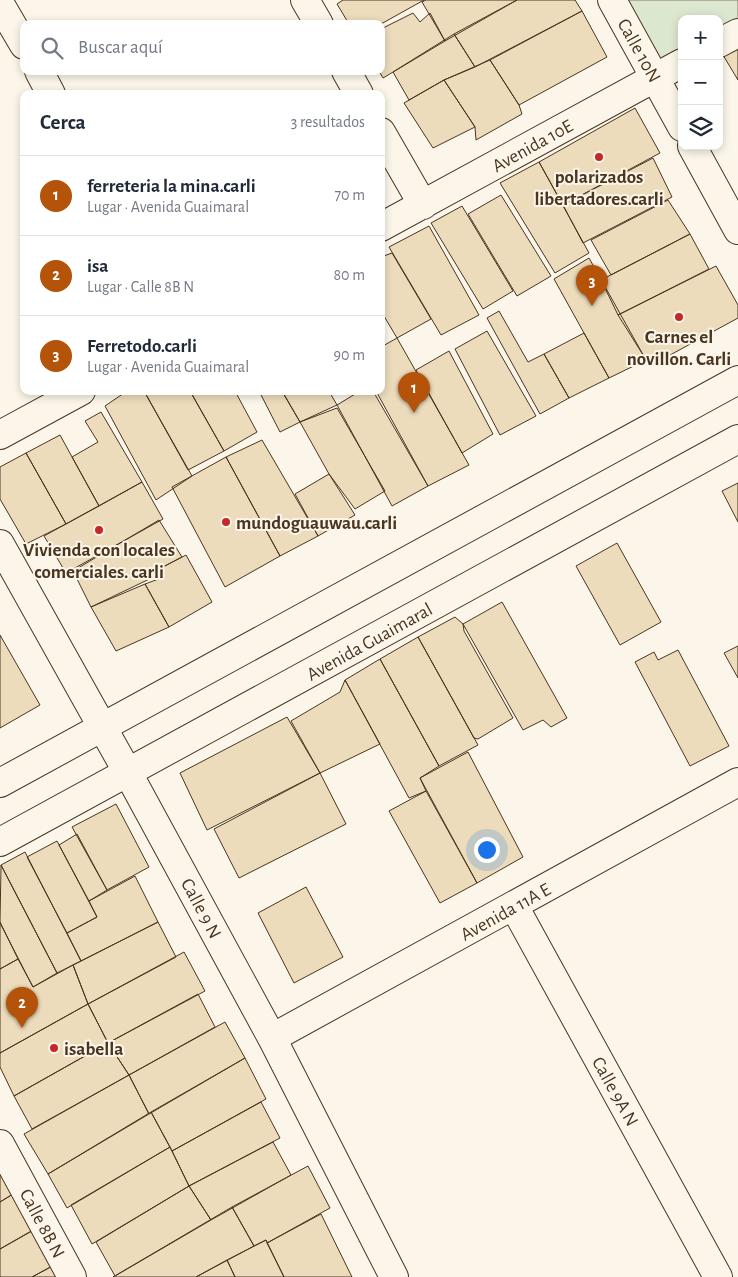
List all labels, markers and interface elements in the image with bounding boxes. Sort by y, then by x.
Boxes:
map controls [678,15,723,150]
button: + [678,15,723,60]
street label: Calle 10N [614,16,664,86]
search box [20,20,385,75]
icon: search [38,34,66,62]
text: Buscar aquí [78,38,163,57]
button: − [678,60,723,105]
button: layers [678,105,723,150]
text: Cerca [40,112,86,133]
text: 3 resultados [291,114,365,130]
street label: Avenida 10E [489,116,576,176]
marker: polarizados libertadores.carli [593,151,605,163]
place label: polarizados libertadores.carli [534,168,664,209]
text: ferreteria la mina.carli [87,177,256,196]
text: 1 [53,187,59,203]
text: 70 m [334,187,365,203]
text: Lugar · Avenida Guaimaral [87,199,249,215]
text: isa [87,257,108,276]
pin: 3 [576,265,608,306]
text: 2 [52,267,60,283]
text: 80 m [334,267,365,283]
text: Lugar · Calle 8B N [87,279,194,295]
marker: Carnes el novillon. Carli [673,311,685,323]
place label: Carnes el novillon. Carli [627,328,731,369]
text: Ferretodo.carli [87,337,197,356]
text: 3 [53,347,59,363]
text: 90 m [334,347,365,363]
text: Lugar · Avenida Guaimaral [87,359,249,375]
pin: 1 [398,372,430,413]
place label: mundoguauwau.carli [236,514,397,533]
marker: mundoguauwau.carli [220,516,232,528]
marker: Vivienda con locales comerciales. carli [93,524,105,536]
place label: Vivienda con locales comerciales. carli [23,541,175,582]
street label: Avenida Guaimaral [304,600,436,685]
your location [474,837,500,863]
street label: Calle 9 N [177,876,224,942]
street label: Avenida 11A E [458,880,554,945]
pin: 2 [6,987,38,1028]
place label: isabella [64,1040,123,1059]
marker: isabella [48,1042,60,1054]
street label: Calle 9A N [588,1054,641,1130]
street label: Calle 8B N [16,1186,68,1261]

